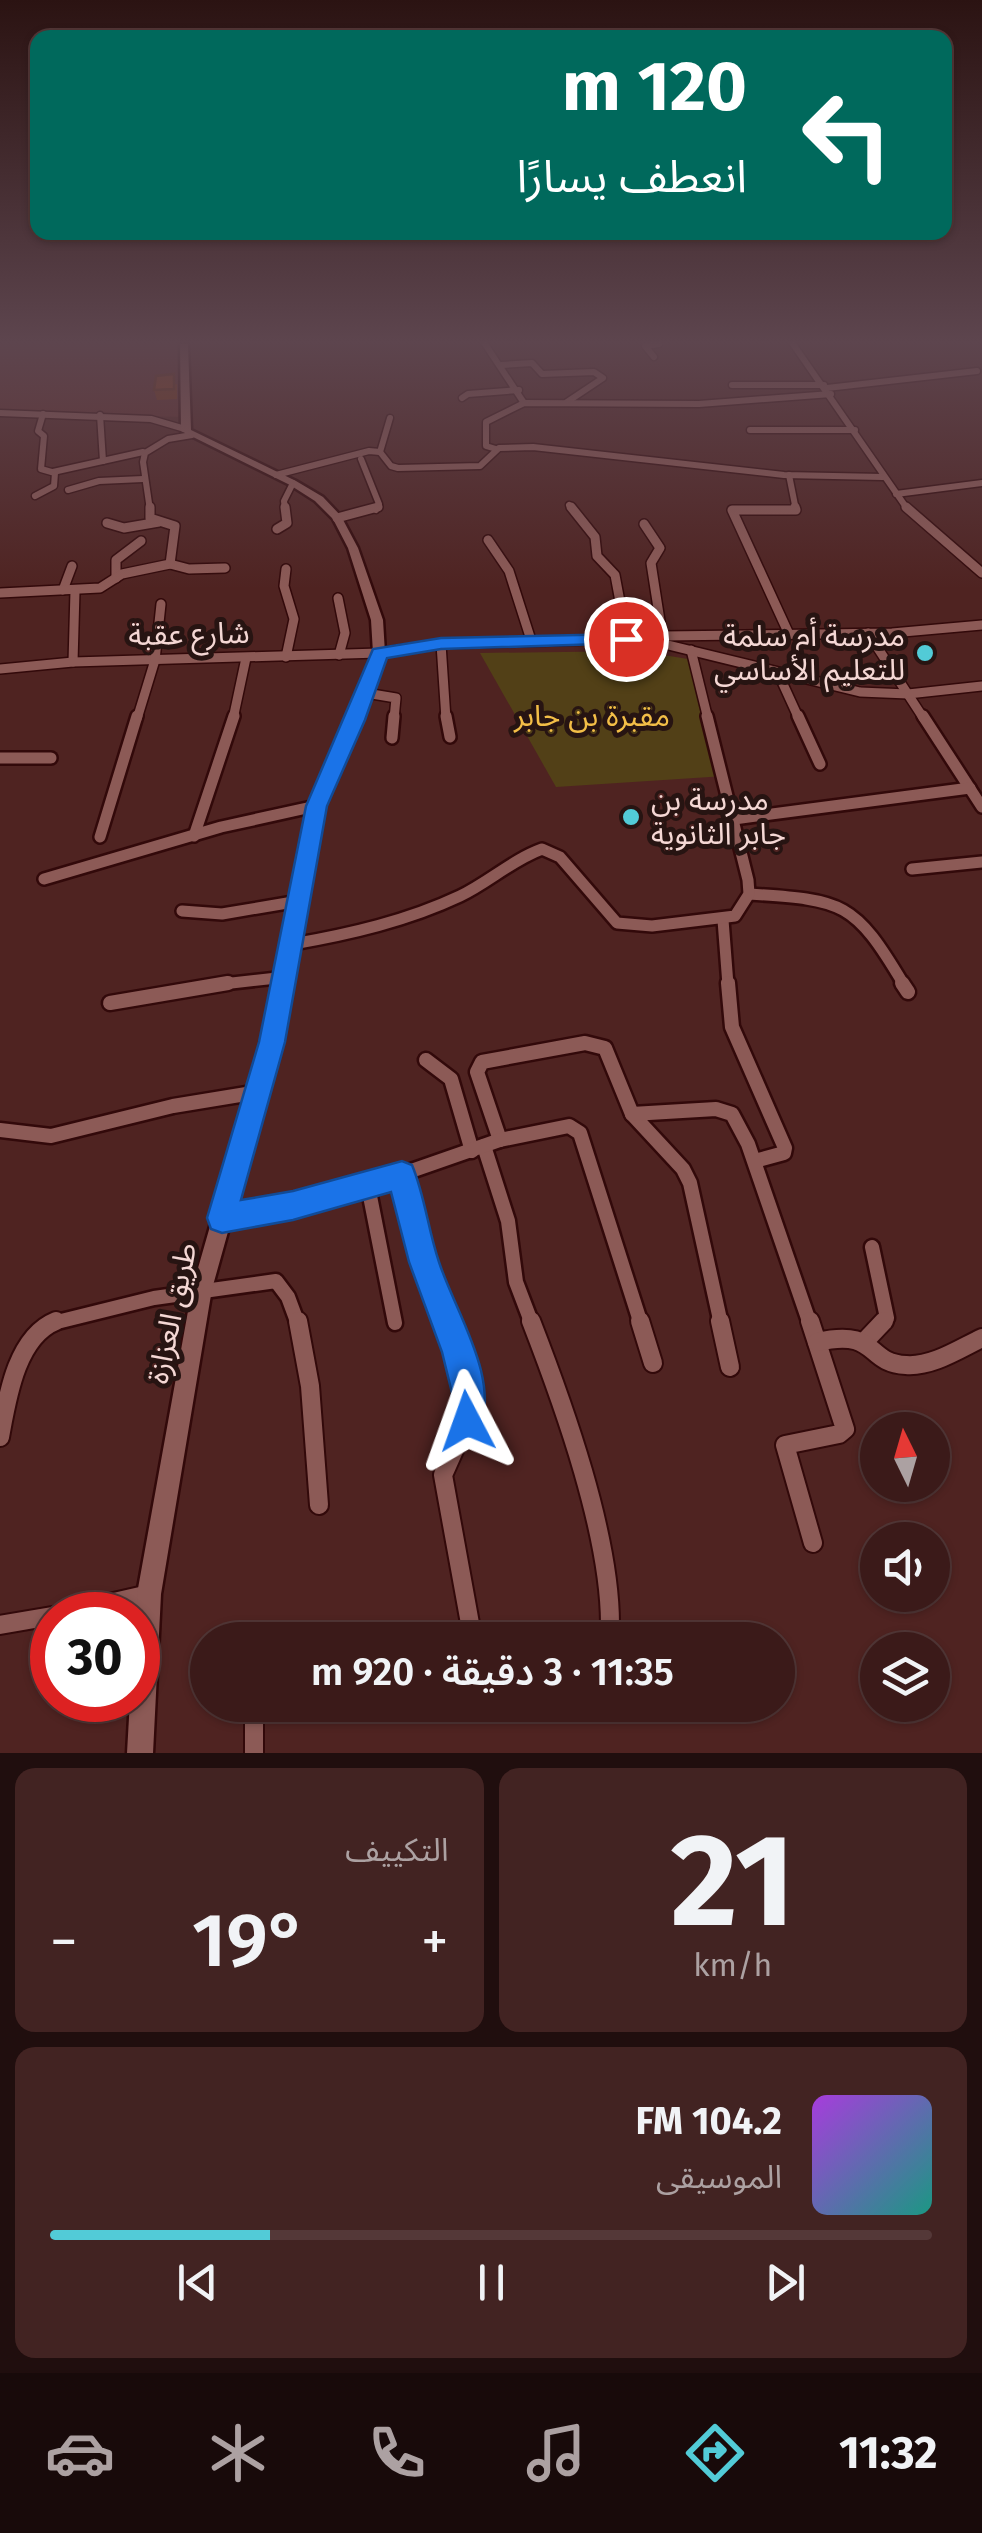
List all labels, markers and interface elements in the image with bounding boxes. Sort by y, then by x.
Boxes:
text: 120 m [562,45,747,129]
icon: left [782,70,912,200]
text: انعطف يسارًا [517,150,747,204]
pin [584,597,669,682]
icon: arrive [599,612,654,667]
street label: شارع عقبة [128,615,250,657]
place label: مدرسة أم سلمة للتعليم الأساسي [714,617,905,693]
marker: مدرسة أم سلمة للتعليم الأساسي [914,642,936,664]
park label: مقبرة بن جابر [513,698,670,734]
place label: مدرسة بن جابر الثانوية [651,782,786,852]
marker: مدرسة بن جابر الثانوية [620,806,642,828]
street label: طريق العزازة [140,1239,204,1387]
position arrow [415,1369,519,1473]
north arrow [860,1412,950,1502]
map controls [860,1412,950,1722]
button: sound [860,1522,950,1612]
speed limit sign: 30 [30,1592,160,1722]
button: layers [860,1632,950,1722]
text: 11:35 · 3 دقيقة · 920 m [311,1649,674,1695]
text: 21 [670,1803,795,1959]
text: التكييف [345,1831,449,1869]
text: 19° [192,1896,307,1986]
text: − [50,1909,78,1975]
text: + [421,1909,449,1975]
text: km/h [693,1946,772,1984]
text: 104.2 FM [635,2098,782,2144]
text: الموسيقى [656,2158,782,2196]
icon: previous [170,2255,225,2310]
icon: pause [464,2255,519,2310]
icon: next [758,2255,813,2310]
icon: car [45,2418,115,2488]
icon: climate [203,2418,273,2488]
icon: phone [362,2418,432,2488]
icon: music [521,2418,591,2488]
icon: directions [680,2418,750,2488]
text: 11:32 [839,2426,938,2480]

